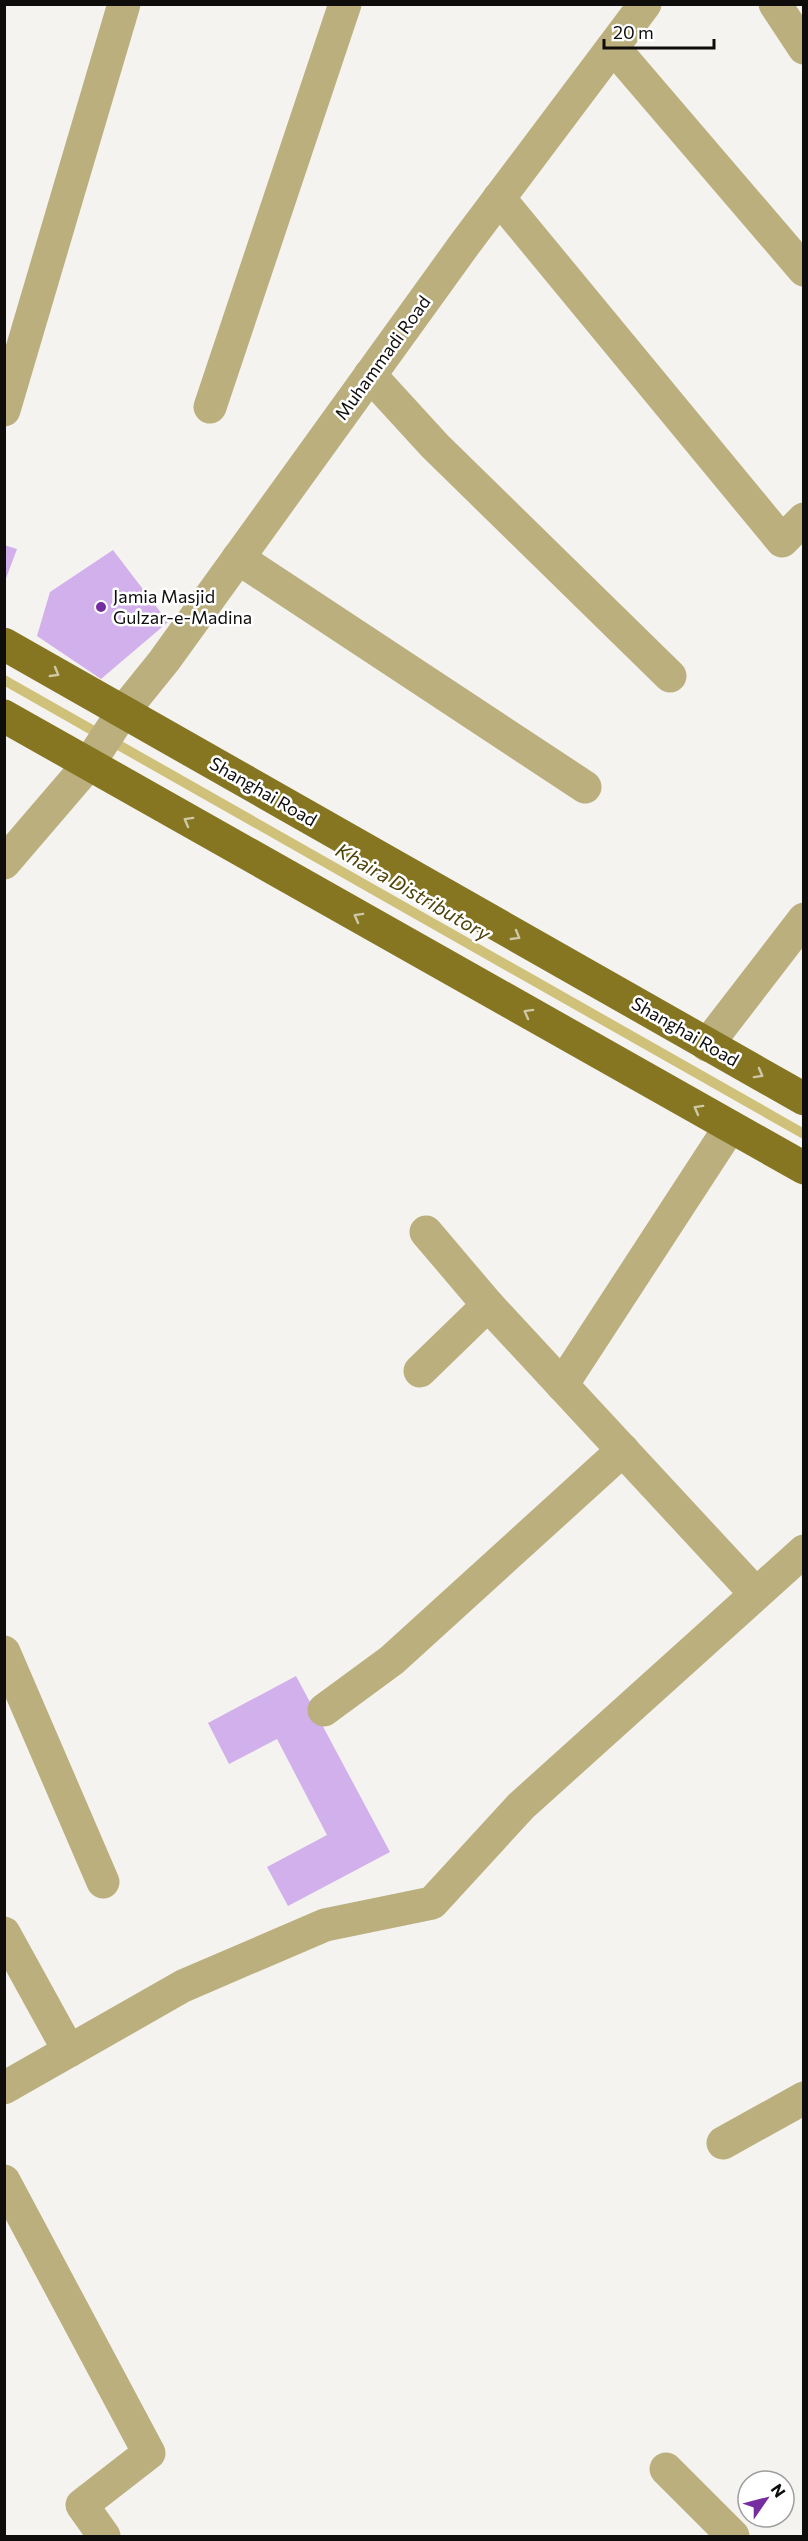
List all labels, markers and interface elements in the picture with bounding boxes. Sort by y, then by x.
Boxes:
scale bar [604,12,714,50]
text: 20 m [613,21,654,43]
street label: Muhammadi Road [330,291,435,424]
place label: Jamia Masjid Gulzar-e-Madina [113,585,252,628]
marker: Jamia Masjid Gulzar-e-Madina [94,600,108,614]
one-way arrow [49,666,59,678]
street label: Shanghai Road [206,752,321,831]
one-way arrow [184,817,194,828]
water label: Khaira Distributory [332,837,495,945]
one-way arrow [354,912,364,924]
one-way arrow [510,929,520,941]
street label: Shanghai Road [628,992,743,1071]
one-way arrow [524,1008,534,1020]
one-way arrow [753,1067,763,1078]
one-way arrow [694,1104,704,1116]
north arrow [736,2469,796,2529]
text: N [767,2480,790,2500]

